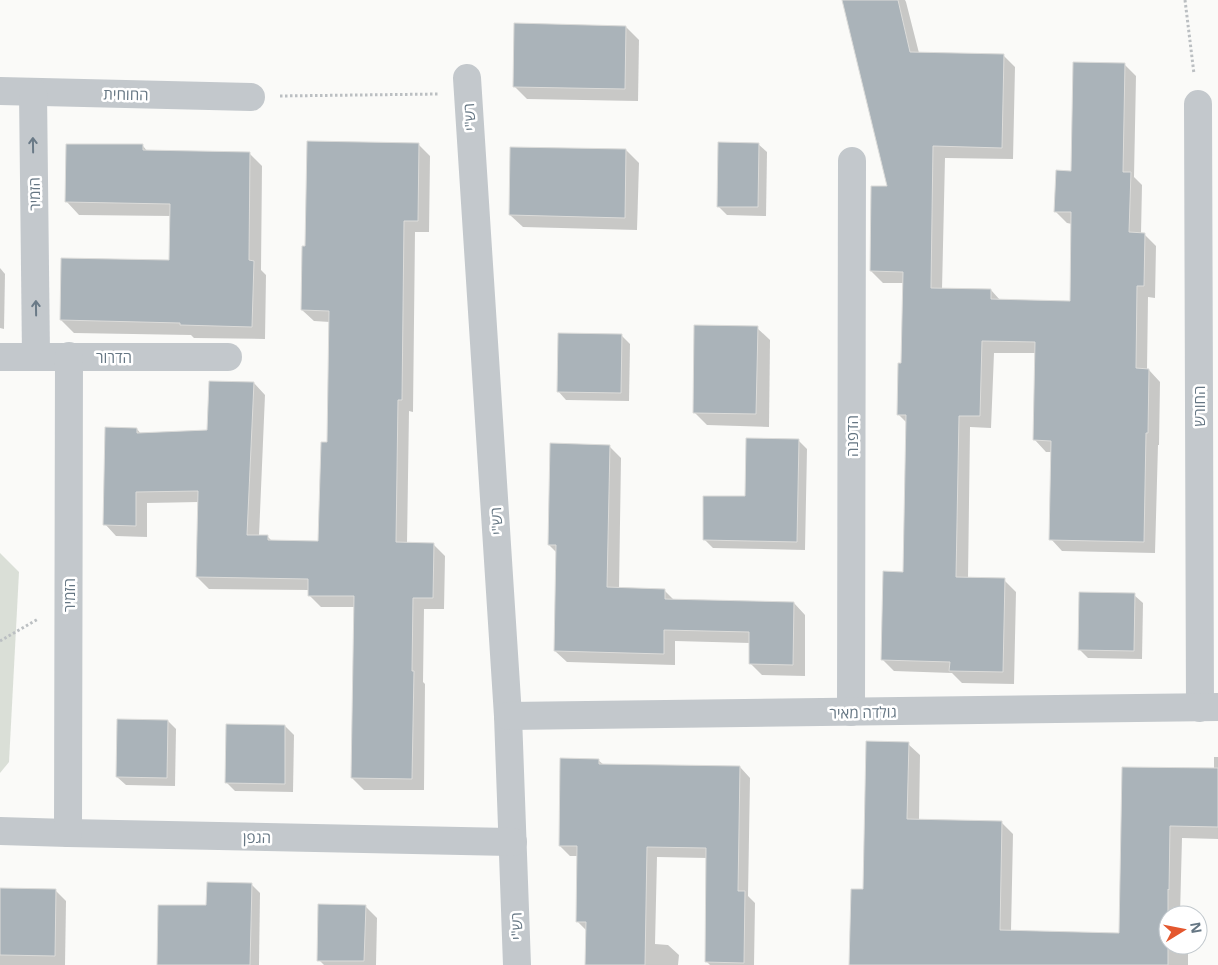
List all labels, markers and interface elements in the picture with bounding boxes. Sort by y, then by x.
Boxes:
street label: החוחית [103,84,149,104]
street label: רש"י [458,102,480,132]
one-way arrow [28,137,38,154]
street label: הזמיר [24,177,44,211]
one-way arrow [31,300,41,316]
street label: הדרור [96,347,132,367]
street label: החורש [1189,386,1209,426]
street label: הדפנה [842,415,862,457]
street label: רש"י [485,506,507,536]
street label: הזמיר [59,578,79,612]
street label: גולדה מאיר [829,701,897,723]
street label: הגפן [243,827,271,847]
north arrow [1158,905,1208,955]
street label: רש"י [506,912,526,940]
text: N [1186,920,1207,935]

